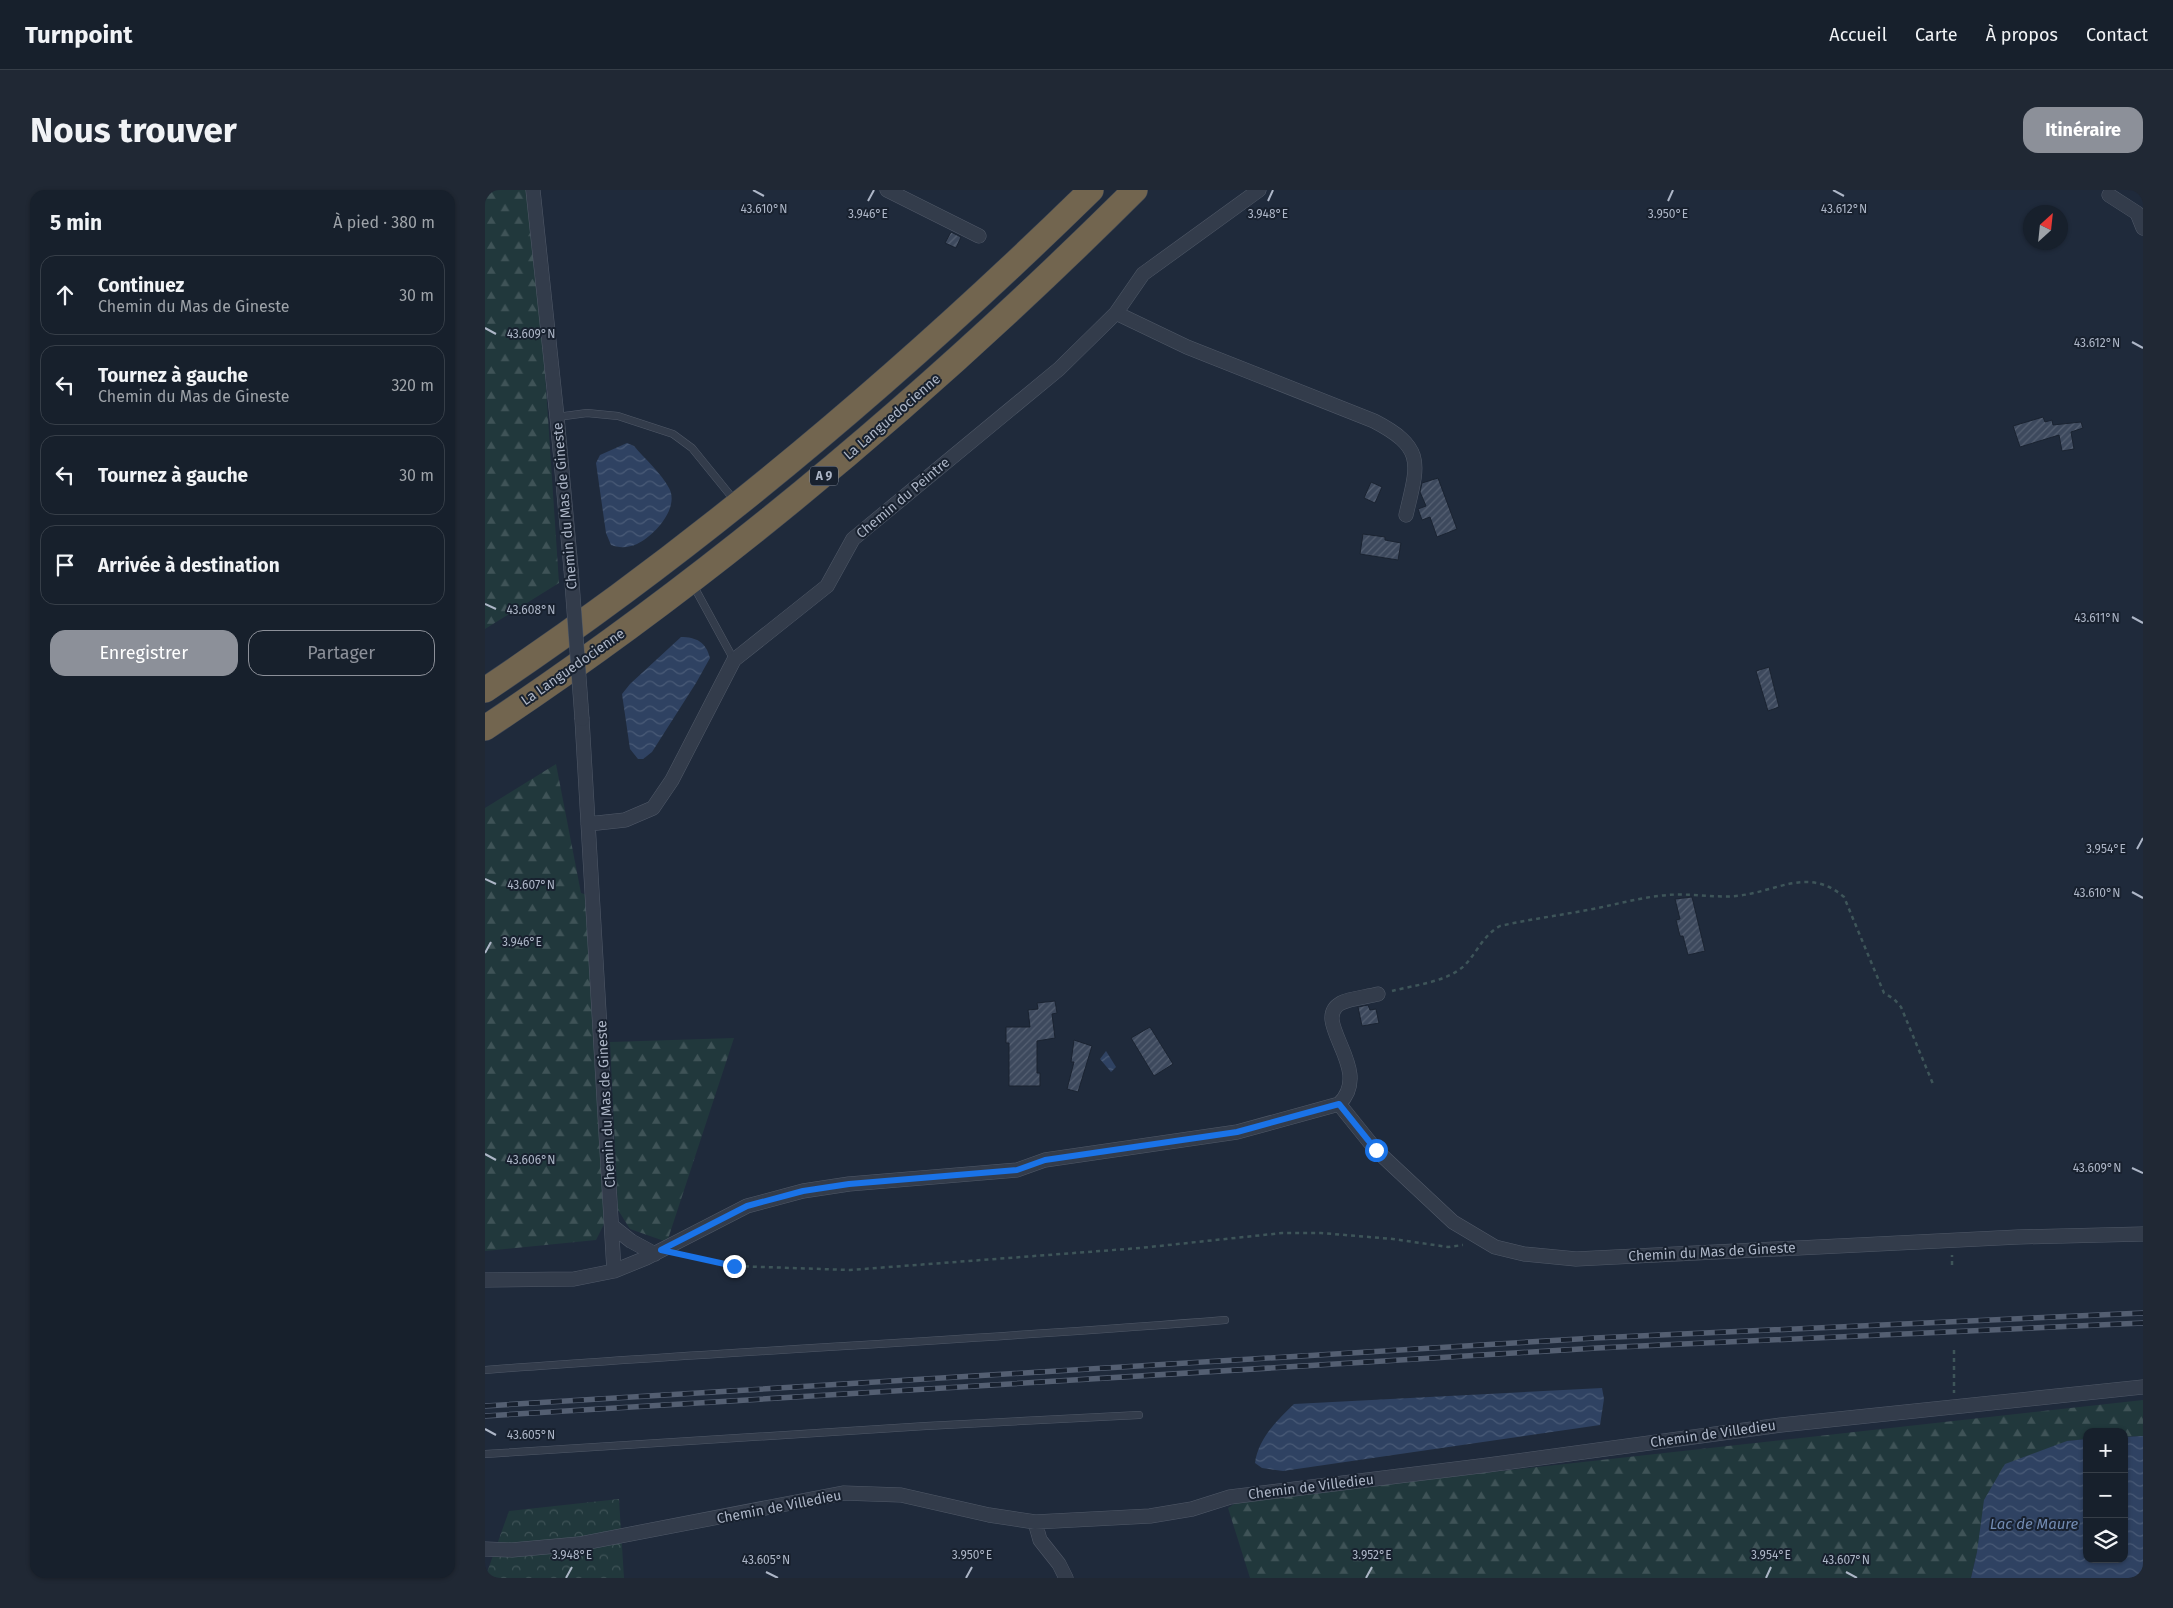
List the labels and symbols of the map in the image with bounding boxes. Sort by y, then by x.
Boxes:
text: 43.610°N [740,202,788,216]
text: 43.612°N [1821,202,1867,216]
north arrow [2023,205,2068,250]
text: 3.946°E [848,207,888,221]
text: 3.948°E [1248,207,1288,221]
text: 3.950°E [1648,207,1688,221]
text: 43.609°N [507,327,555,341]
text: 43.612°N [2074,336,2120,350]
street label: La Languedocienne [840,370,944,464]
street label: Chemin du Mas de Gineste [549,422,581,590]
street label: Chemin du Peintre [853,454,953,542]
road number: A 9 [810,466,838,486]
text: 43.608°N [506,603,556,617]
text: 43.611°N [2074,611,2120,625]
street label: La Languedocienne [518,625,628,709]
text: 3.954°E [2086,842,2126,856]
text: 43.607°N [507,878,555,892]
text: 43.610°N [2073,886,2121,900]
text: 3.946°E [502,935,542,949]
street label: Chemin du Mas de Gineste [593,1020,619,1188]
route start [1365,1139,1388,1162]
text: 43.606°N [507,1153,555,1167]
text: 43.609°N [2073,1161,2121,1175]
street label: Chemin du Mas de Gineste [1628,1239,1796,1265]
route end [723,1255,746,1278]
street label: Chemin de Villedieu [1649,1417,1777,1451]
text: 43.605°N [507,1428,555,1442]
street label: Chemin de Villedieu [1247,1471,1375,1503]
street label: Chemin de Villedieu [715,1487,843,1527]
water label: Lac de Maure [1990,1515,2079,1533]
text: 3.948°E [552,1548,592,1562]
text: 3.950°E [952,1548,992,1562]
text: 3.952°E [1352,1548,1392,1562]
text: 3.954°E [1751,1548,1791,1562]
text: 43.605°N [742,1553,790,1567]
text: 43.607°N [1822,1553,1870,1567]

